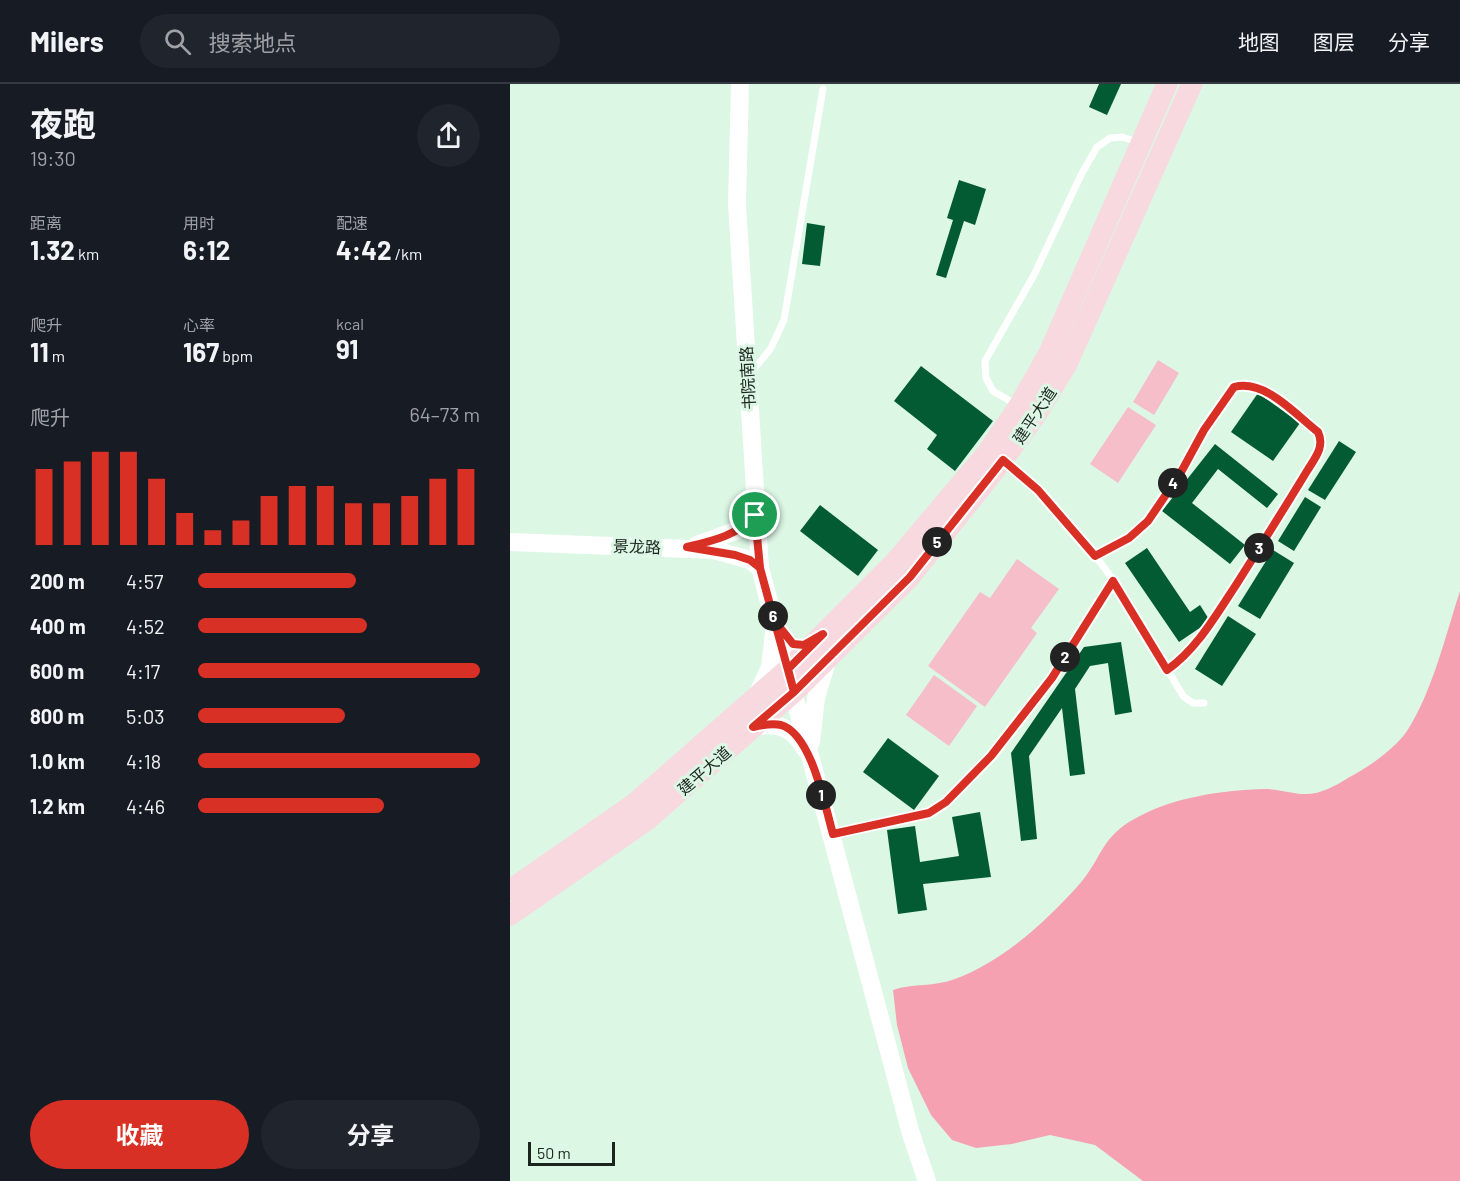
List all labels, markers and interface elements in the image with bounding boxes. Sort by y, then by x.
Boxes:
search box [140,14,560,68]
text: Milers [30,24,104,58]
icon: search [161,25,194,58]
text: 搜索地点 [209,29,297,55]
text: 地图 [1238,29,1280,54]
text: 图层 [1313,29,1355,54]
text: 分享 [1388,29,1430,54]
text: 夜跑 [30,103,96,143]
button: share [417,104,480,167]
text: 19:30 [30,146,76,170]
text: 距离 [30,213,62,232]
text: 用时 [183,213,215,232]
text: 配速 [336,213,368,232]
text: 1.32 [30,234,75,265]
text: 6:12 [183,234,230,265]
text: 4:42 [336,234,391,265]
text: km [75,244,99,263]
text: /km [391,244,422,263]
text: kcal [336,314,364,333]
text: 爬升 [30,315,62,334]
text: 心率 [183,315,215,334]
text: 91 [336,333,359,364]
text: 11 [30,336,49,367]
text: 167 [183,336,219,367]
text: m [49,346,65,365]
text: bpm [219,346,253,365]
street label: 书院南路 [736,346,758,410]
street label: 建平大道 [1008,383,1060,447]
text: 64–73 m [409,402,480,426]
text: 爬升 [30,405,70,429]
pin: 4 [1158,468,1188,498]
text: 4 [1168,473,1178,492]
pin [729,489,780,540]
icon: arrive [738,498,771,531]
pin: 5 [922,527,952,557]
text: 5 [933,532,941,551]
pin: 3 [1244,533,1274,563]
street label: 景龙路 [613,536,661,556]
text: 3 [1255,538,1263,557]
text: 200 m [30,569,85,593]
text: 4:57 [126,569,164,593]
pin: 6 [758,601,788,631]
text: 6 [769,606,777,625]
text: 400 m [30,614,86,638]
text: 4:52 [126,614,165,638]
pin: 2 [1050,642,1080,672]
text: 2 [1061,647,1069,666]
text: 600 m [30,659,84,683]
text: 4:17 [126,659,160,683]
text: 800 m [30,704,84,728]
text: 5:03 [126,704,165,728]
street label: 建平大道 [674,742,734,798]
text: 1.0 km [30,749,85,773]
text: 4:18 [126,749,161,773]
pin: 1 [806,780,836,810]
text: 1 [818,785,824,804]
text: 1.2 km [30,794,85,818]
text: 4:46 [126,794,165,818]
button: 收藏 [30,1100,249,1169]
button: 分享 [261,1100,480,1169]
scale bar [528,1139,615,1166]
text: 50 m [537,1143,571,1162]

